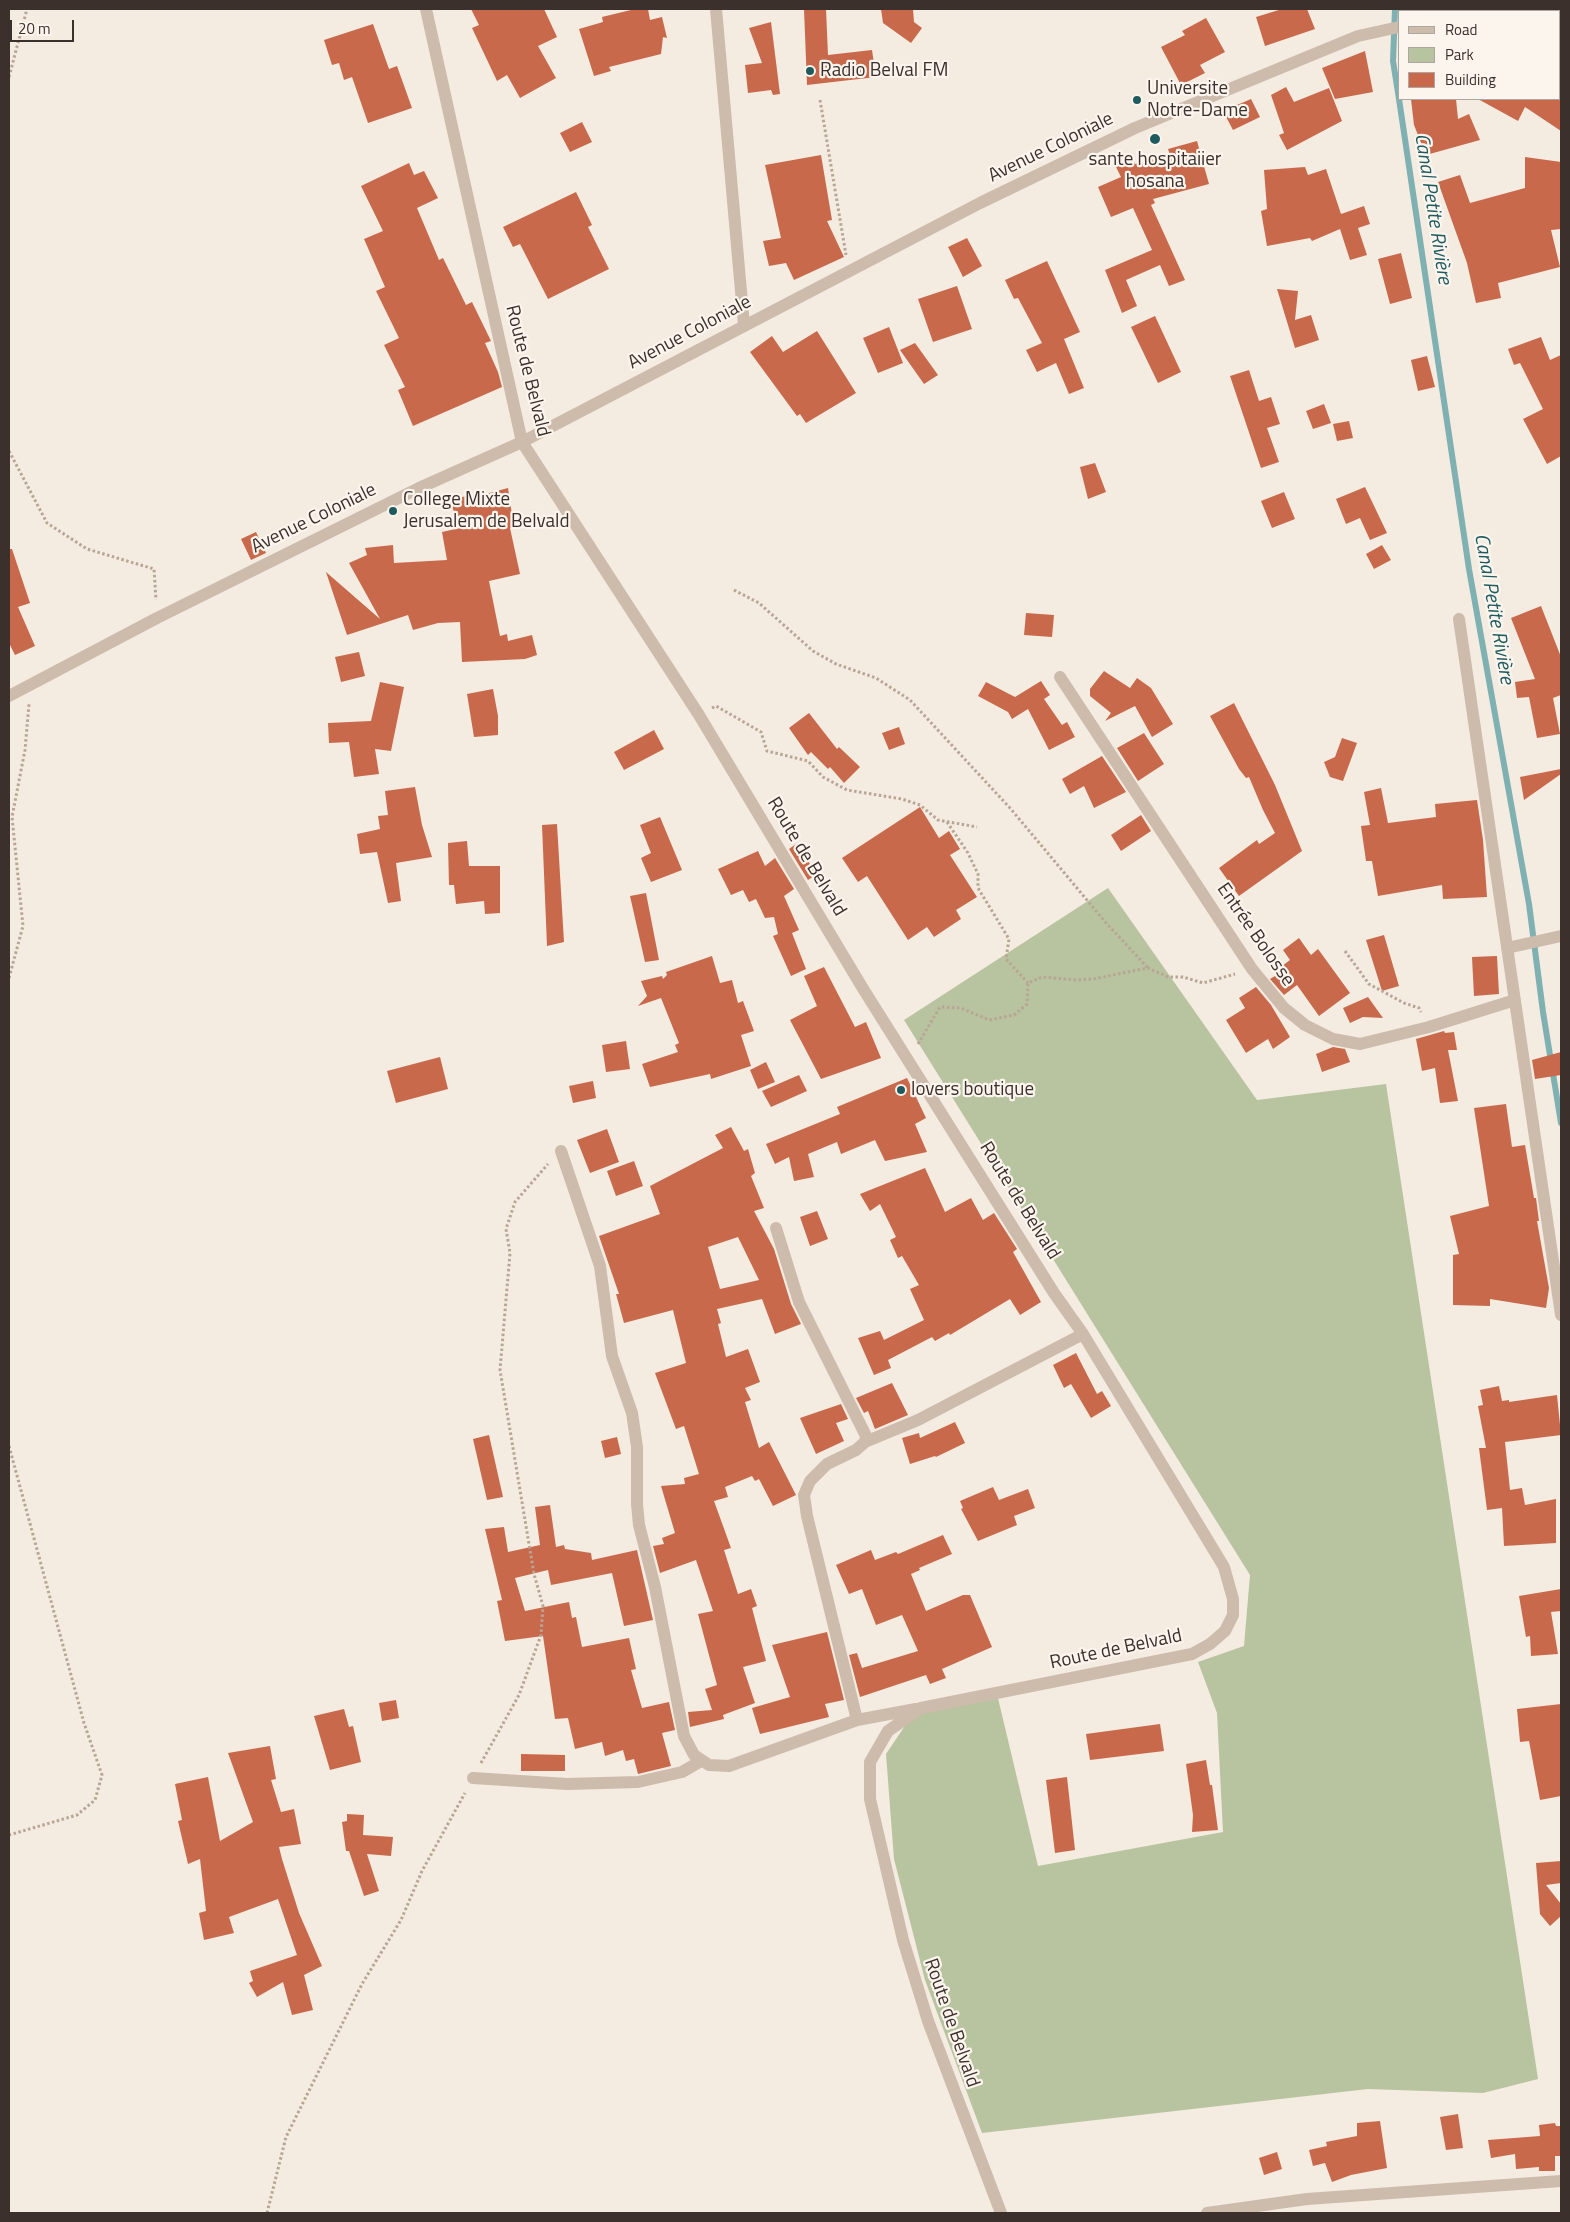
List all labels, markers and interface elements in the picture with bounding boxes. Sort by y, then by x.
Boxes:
scale bar [12,10,76,42]
legend [1398,10,1560,100]
text: 20 m [18,17,51,40]
text: Road [1445,18,1477,41]
text: Park [1445,43,1474,66]
place label: Radio Belval FM [820,60,948,82]
marker: Radio Belval FM [804,65,816,77]
text: Building [1445,68,1496,91]
place label: Universite Notre-Dame [1147,78,1248,122]
marker: Universite Notre-Dame [1131,94,1143,106]
street label: Avenue Coloniale [985,108,1117,188]
marker: sante hospitaiier hosana [1148,132,1162,146]
water label: Canal Petite Rivière [1408,132,1456,286]
place label: sante hospitaiier hosana [1089,149,1221,193]
street label: Avenue Coloniale [625,291,755,375]
street label: Route de Belvald [500,303,554,439]
street label: Avenue Coloniale [248,479,380,559]
place label: College Mixte Jerusalem de Belvald [403,489,570,533]
marker: College Mixte Jerusalem de Belvald [387,505,399,517]
water label: Canal Petite Rivière [1468,532,1518,686]
street label: Route de Belvald [762,793,850,921]
street label: Entrée Bolosse [1211,879,1299,991]
place label: lovers boutique [911,1079,1034,1101]
marker: lovers boutique [895,1084,907,1096]
street label: Route de Belvald [974,1138,1064,1264]
street label: Route de Belvald [1048,1625,1184,1675]
street label: Route de Belvald [918,1956,984,2090]

